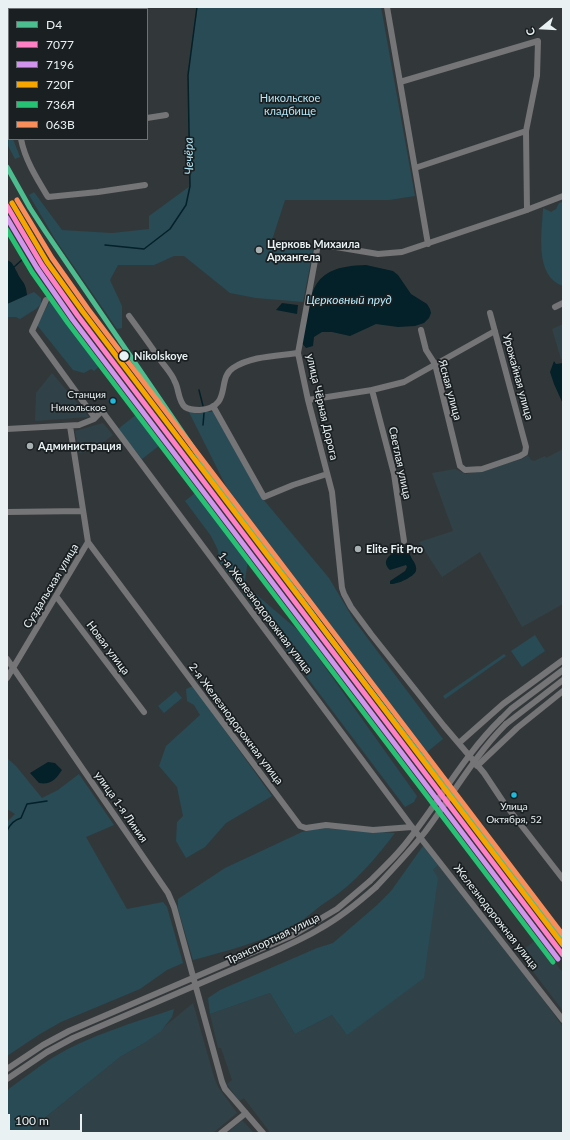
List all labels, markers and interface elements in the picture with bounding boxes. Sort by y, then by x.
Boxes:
legend [8,8,148,140]
north arrow [522,8,562,48]
text: D4 [46,17,62,32]
text: С [523,26,537,37]
text: 7077 [46,37,74,52]
text: 7196 [46,57,74,72]
text: 720Г [46,77,73,92]
park label: Никольское кладбище [260,91,320,117]
text: 736Я [46,97,75,112]
text: 063В [46,117,75,132]
water label: Чечёра [181,137,197,175]
place label: Церковь Михаила Архангела [267,237,360,263]
marker: Церковь Михаила Архангела [254,245,264,255]
water label: Церковный пруд [306,293,392,307]
street label: Урожайная улица [500,332,536,422]
marker: Nikolskoye [117,349,131,363]
place label: Nikolskoye [134,349,188,363]
street label: улица Чёрная Дорога [303,353,341,461]
street label: Ясная улица [436,358,464,422]
place label: Станция Никольское [51,389,106,412]
marker: Станция Никольское [108,396,118,406]
street label: Светлая улица [386,426,414,500]
place label: Администрация [38,439,121,453]
marker: Администрация [25,441,35,451]
street label: Суздальская улица [21,541,81,631]
place label: Elite Fit Pro [366,542,423,556]
marker: Elite Fit Pro [353,544,363,554]
street label: 1-я Железнодорожная улица [215,550,315,676]
street label: Новая улица [84,619,132,677]
street label: 2-я Железнодорожная улица [186,661,286,787]
street label: улица 1-я Линия [92,769,150,845]
marker: Улица Октября, 52 [509,790,519,800]
place label: Улица Октября, 52 [486,801,542,824]
street label: Железнодорожная улица [451,862,541,972]
street label: Транспортная улица [224,911,322,967]
scale bar [10,1106,84,1132]
text: 100 m [15,1113,49,1128]

